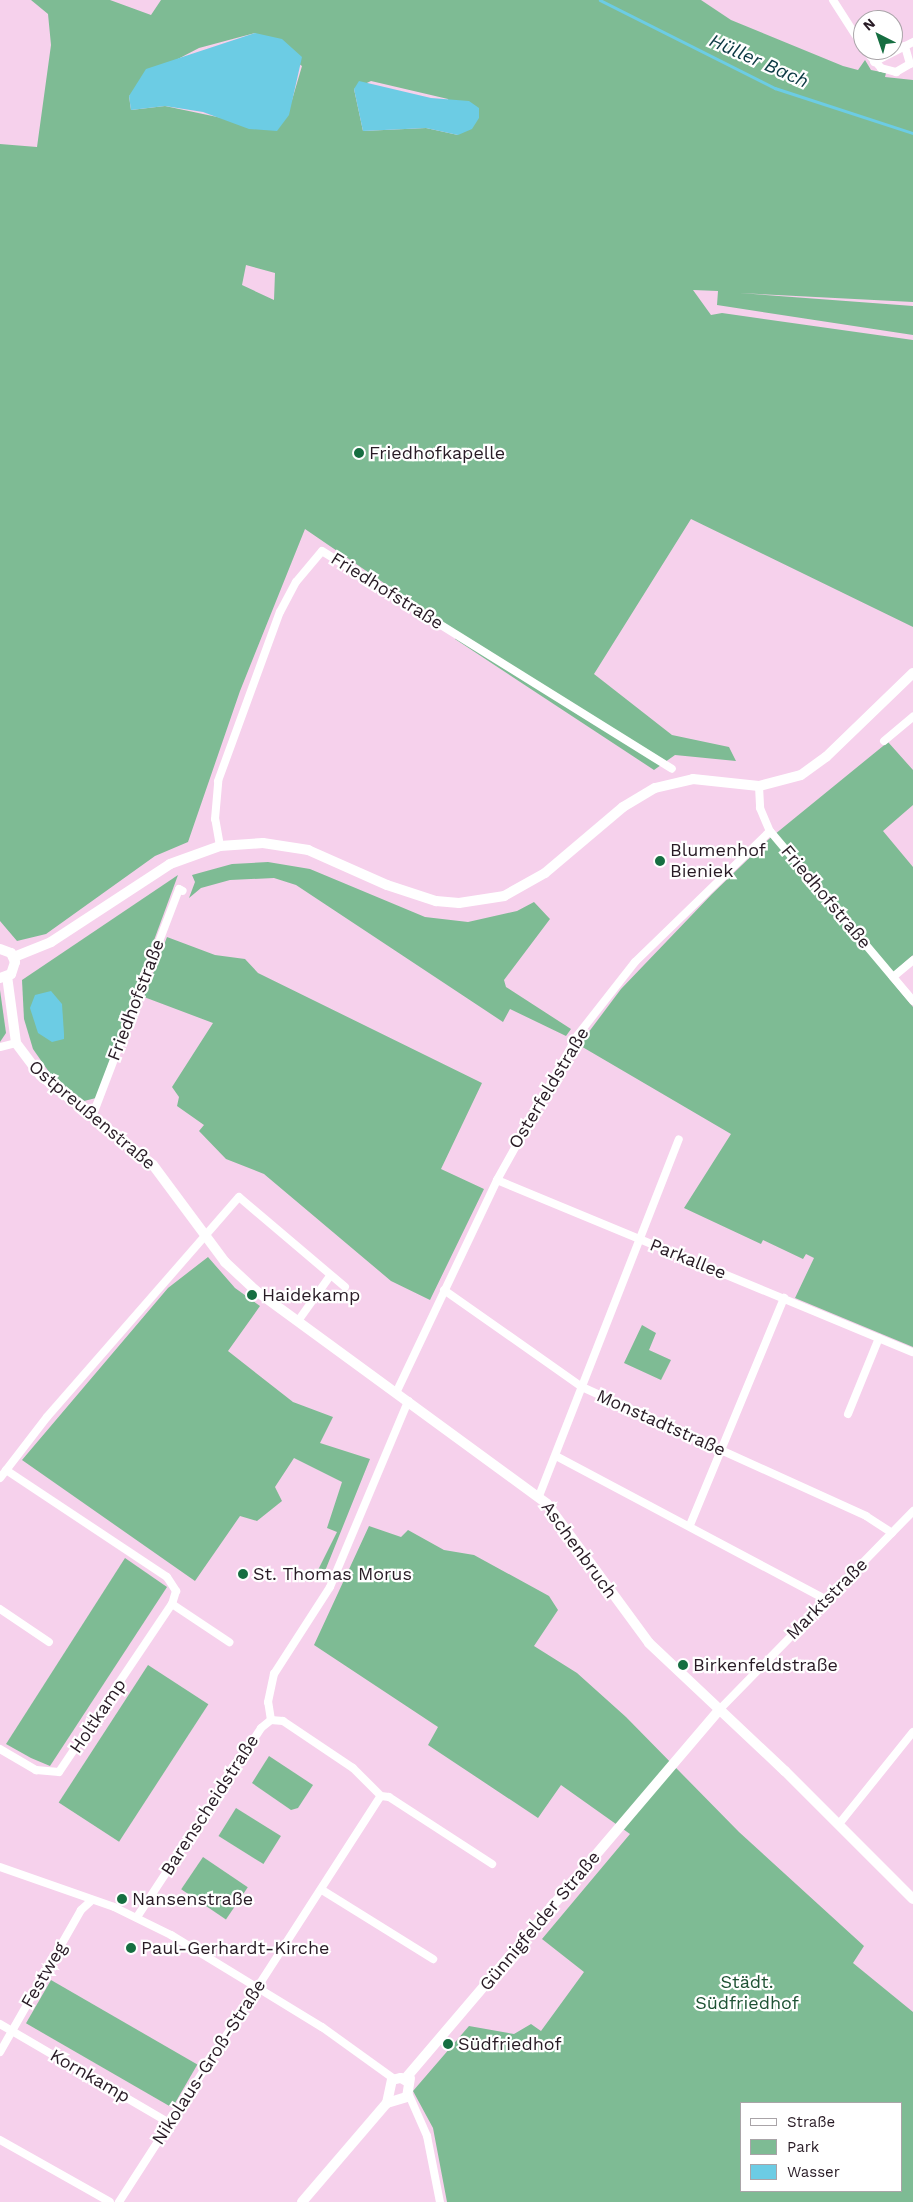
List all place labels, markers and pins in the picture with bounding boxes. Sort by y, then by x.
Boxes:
place label: Friedhofkapelle [369,442,505,464]
marker: Friedhofkapelle [353,447,365,459]
place label: Blumenhof Bieniek [670,840,766,882]
marker: Blumenhof Bieniek [654,855,666,867]
place label: Haidekamp [262,1284,360,1306]
marker: Haidekamp [246,1289,258,1301]
place label: St. Thomas Morus [253,1563,412,1585]
marker: St. Thomas Morus [237,1568,249,1580]
place label: Birkenfeldstraße [693,1654,838,1676]
marker: Birkenfeldstraße [677,1659,689,1671]
place label: Nansenstraße [132,1888,253,1910]
marker: Nansenstraße [116,1893,128,1905]
place label: Paul-Gerhardt-Kirche [141,1937,329,1959]
marker: Paul-Gerhardt-Kirche [125,1942,137,1954]
place label: Südfriedhof [458,2033,562,2055]
marker: Südfriedhof [442,2038,454,2050]

